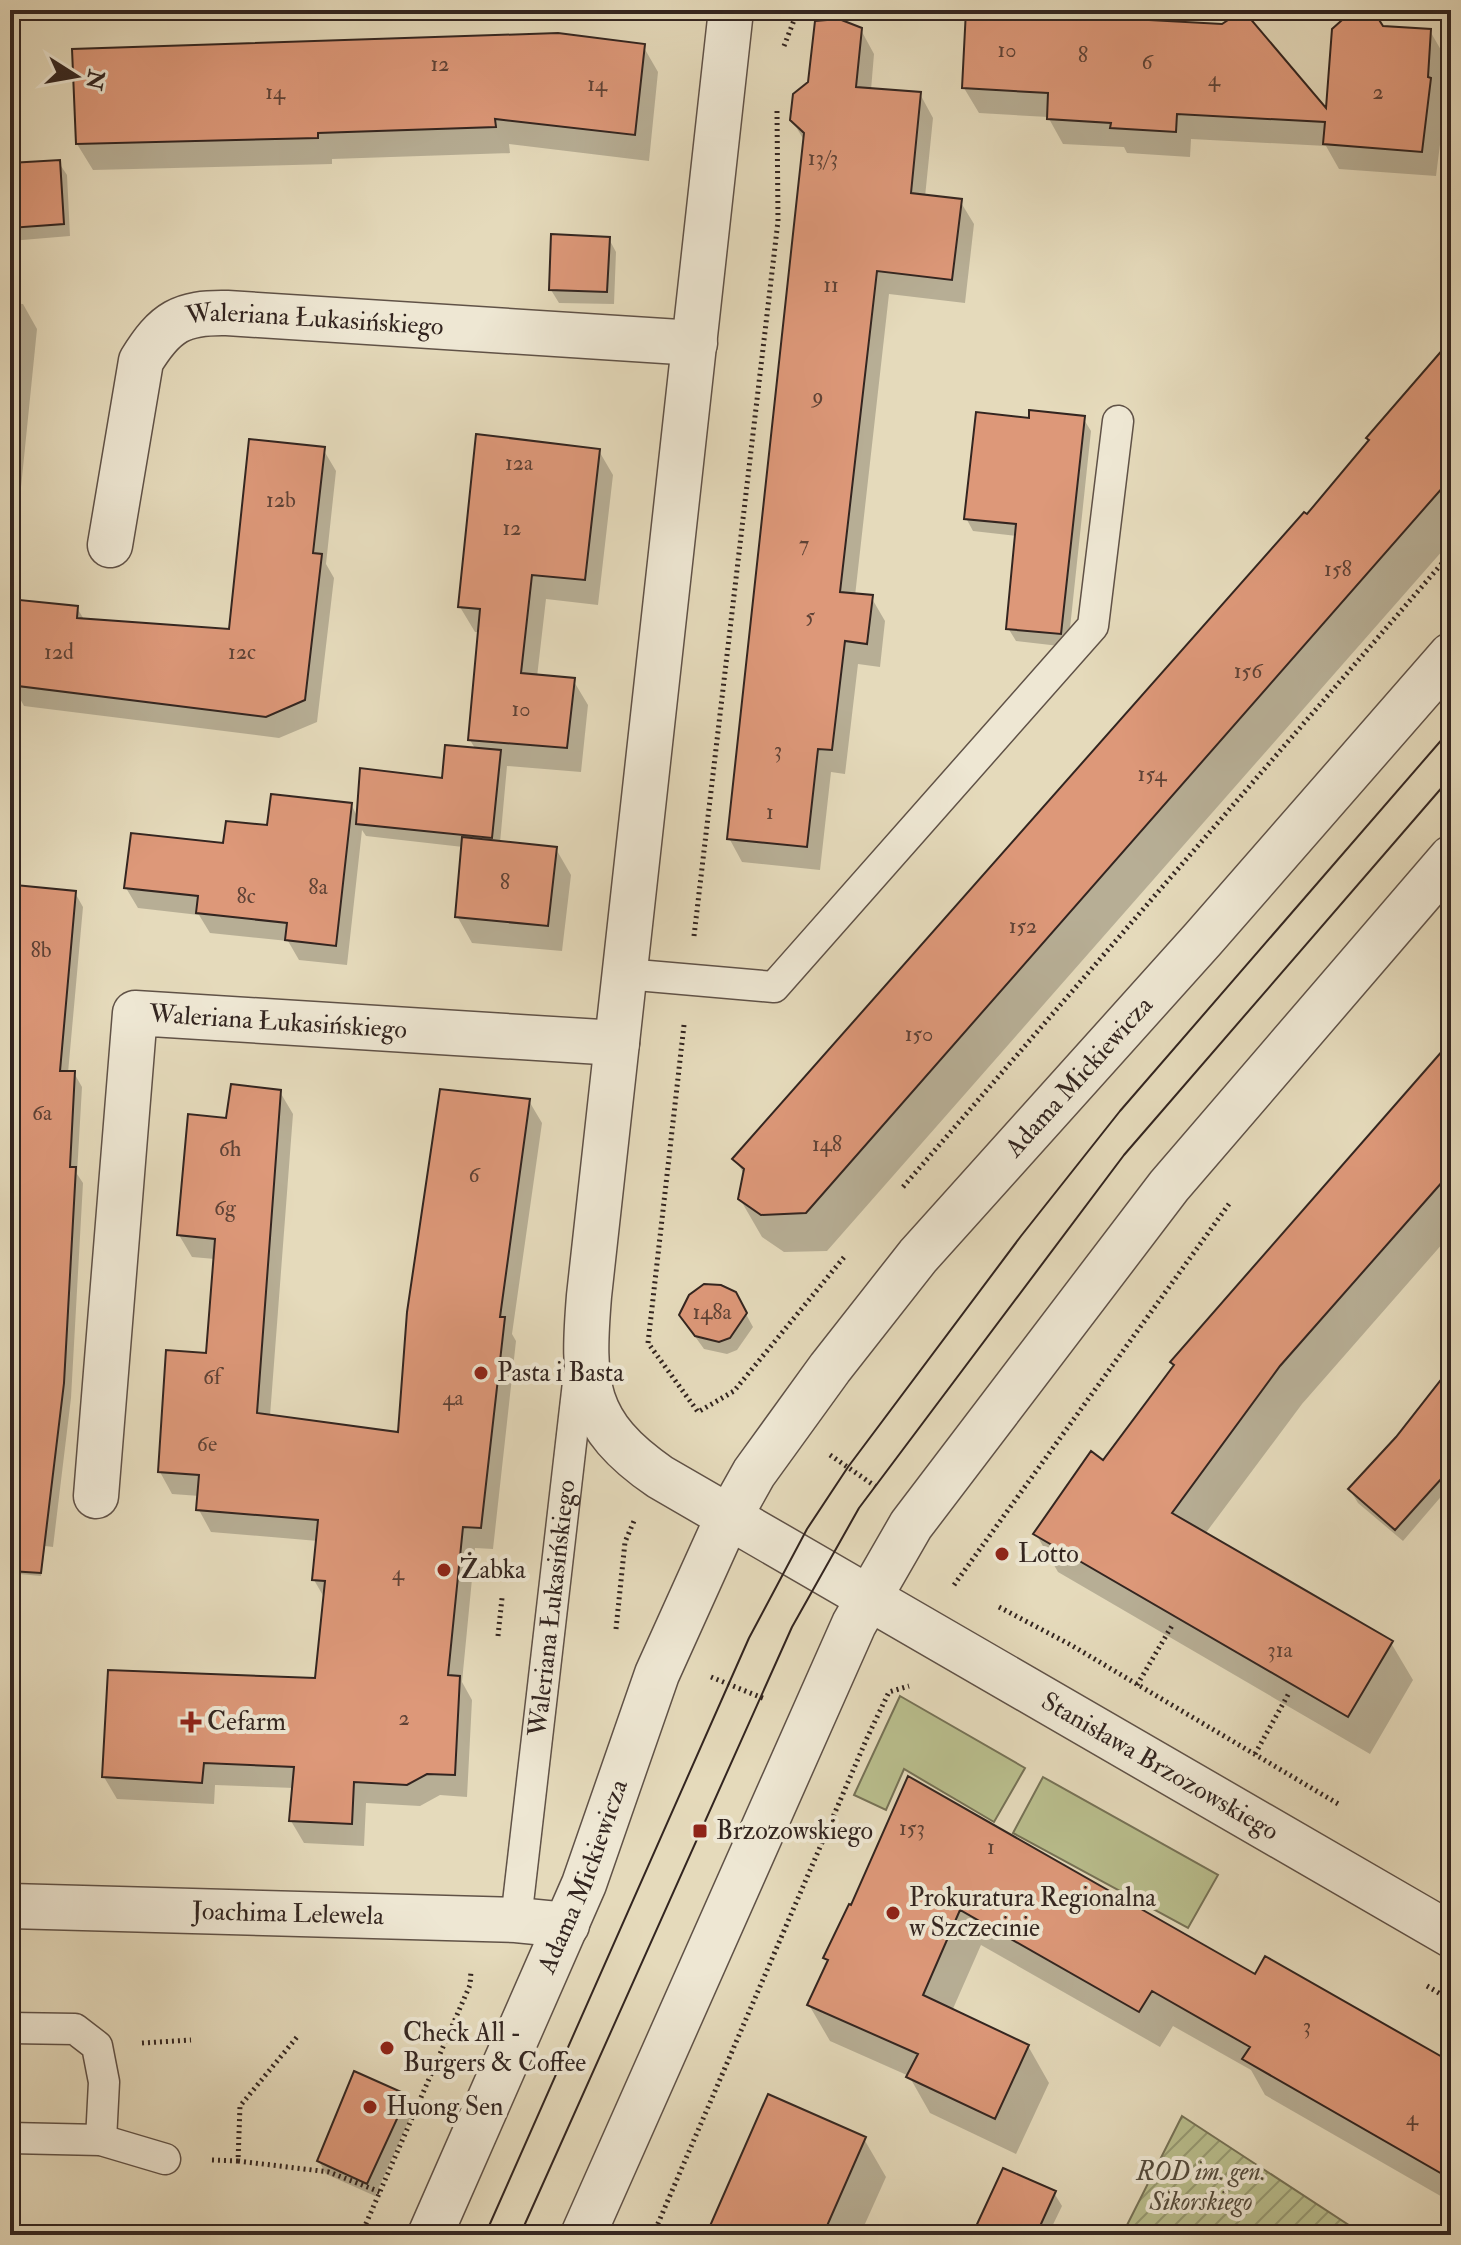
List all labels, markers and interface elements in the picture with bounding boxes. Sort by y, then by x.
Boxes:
north arrow [36,36,116,116]
house number: 10 [997,36,1017,64]
house number: 8 [1078,41,1088,69]
house number: 6 [1141,48,1154,76]
house number: 12 [430,50,450,78]
house number: 4 [1208,65,1221,93]
text: N [79,66,110,92]
house number: 14 [587,70,608,98]
house number: 14 [265,78,286,106]
house number: 2 [1372,78,1384,106]
house number: 13/3 [808,144,838,172]
house number: 11 [823,271,839,299]
street label: Waleriana Łukasińskiego [183,296,445,343]
house number: 9 [810,382,824,410]
house number: 12a [505,449,534,477]
house number: 12b [266,486,296,514]
house number: 12 [502,514,522,542]
house number: 7 [799,530,809,558]
house number: 158 [1324,555,1352,583]
house number: 5 [805,602,815,630]
house number: 12d [44,638,74,666]
house number: 12c [228,638,256,666]
house number: 156 [1234,657,1264,685]
house number: 10 [511,695,531,723]
house number: 3 [774,736,782,764]
house number: 154 [1138,760,1168,788]
house number: 1 [766,798,774,826]
house number: 8 [500,868,510,896]
house number: 8a [308,873,329,901]
house number: 8c [236,882,256,910]
house number: 152 [1009,912,1037,940]
house number: 8b [30,936,52,964]
street label: Adama Mickiewicza [998,989,1160,1165]
street label: Waleriana Łukasińskiego [147,998,408,1046]
house number: 150 [905,1020,933,1048]
house number: 6a [32,1099,53,1127]
house number: 148 [812,1130,842,1158]
house number: 6h [219,1135,242,1163]
house number: 6 [468,1161,481,1189]
house number: 6g [214,1194,237,1222]
house number: 148a [692,1298,732,1326]
place label: Pasta i Basta [497,1357,624,1389]
house number: 6f [203,1363,224,1391]
marker: Pasta i Basta [472,1364,490,1382]
house number: 4a [443,1384,464,1412]
house number: 6e [197,1430,217,1458]
street label: Waleriana Łukasińskiego [521,1478,583,1739]
place label: Lotto [1018,1538,1079,1570]
marker: Lotto [993,1545,1011,1563]
place label: Żabka [460,1552,526,1586]
house number: 4 [392,1559,405,1587]
marker: Żabka [435,1561,453,1579]
house number: 31a [1267,1636,1294,1664]
street label: Stanisława Brzozowskiego [1035,1685,1284,1848]
house number: 2 [398,1704,410,1732]
place label: Cefarm [207,1706,286,1738]
marker: Cefarm [182,1713,200,1731]
street label: Adama Mickiewicza [530,1775,635,1979]
house number: 153 [899,1814,925,1842]
place label: Brzozowskiego [716,1815,873,1847]
marker: Brzozowskiego [691,1822,709,1840]
house number: 1 [987,1833,995,1861]
place label: Prokuratura Regionalna w Szczecinie [909,1882,1156,1944]
street label: Joachima Lelewela [190,1895,385,1932]
marker: Prokuratura Regionalna w Szczecinie [884,1904,902,1922]
house number: 3 [1303,2012,1311,2040]
place label: Check All - Burgers & Coffee [403,2017,586,2079]
marker: Check All - Burgers & Coffee [378,2039,396,2057]
place label: Huong Sen [386,2091,503,2123]
marker: Huong Sen [361,2098,379,2116]
house number: 4 [1406,2104,1419,2132]
park label: ROD im. gen. Sikorskiego [1135,2156,1266,2218]

